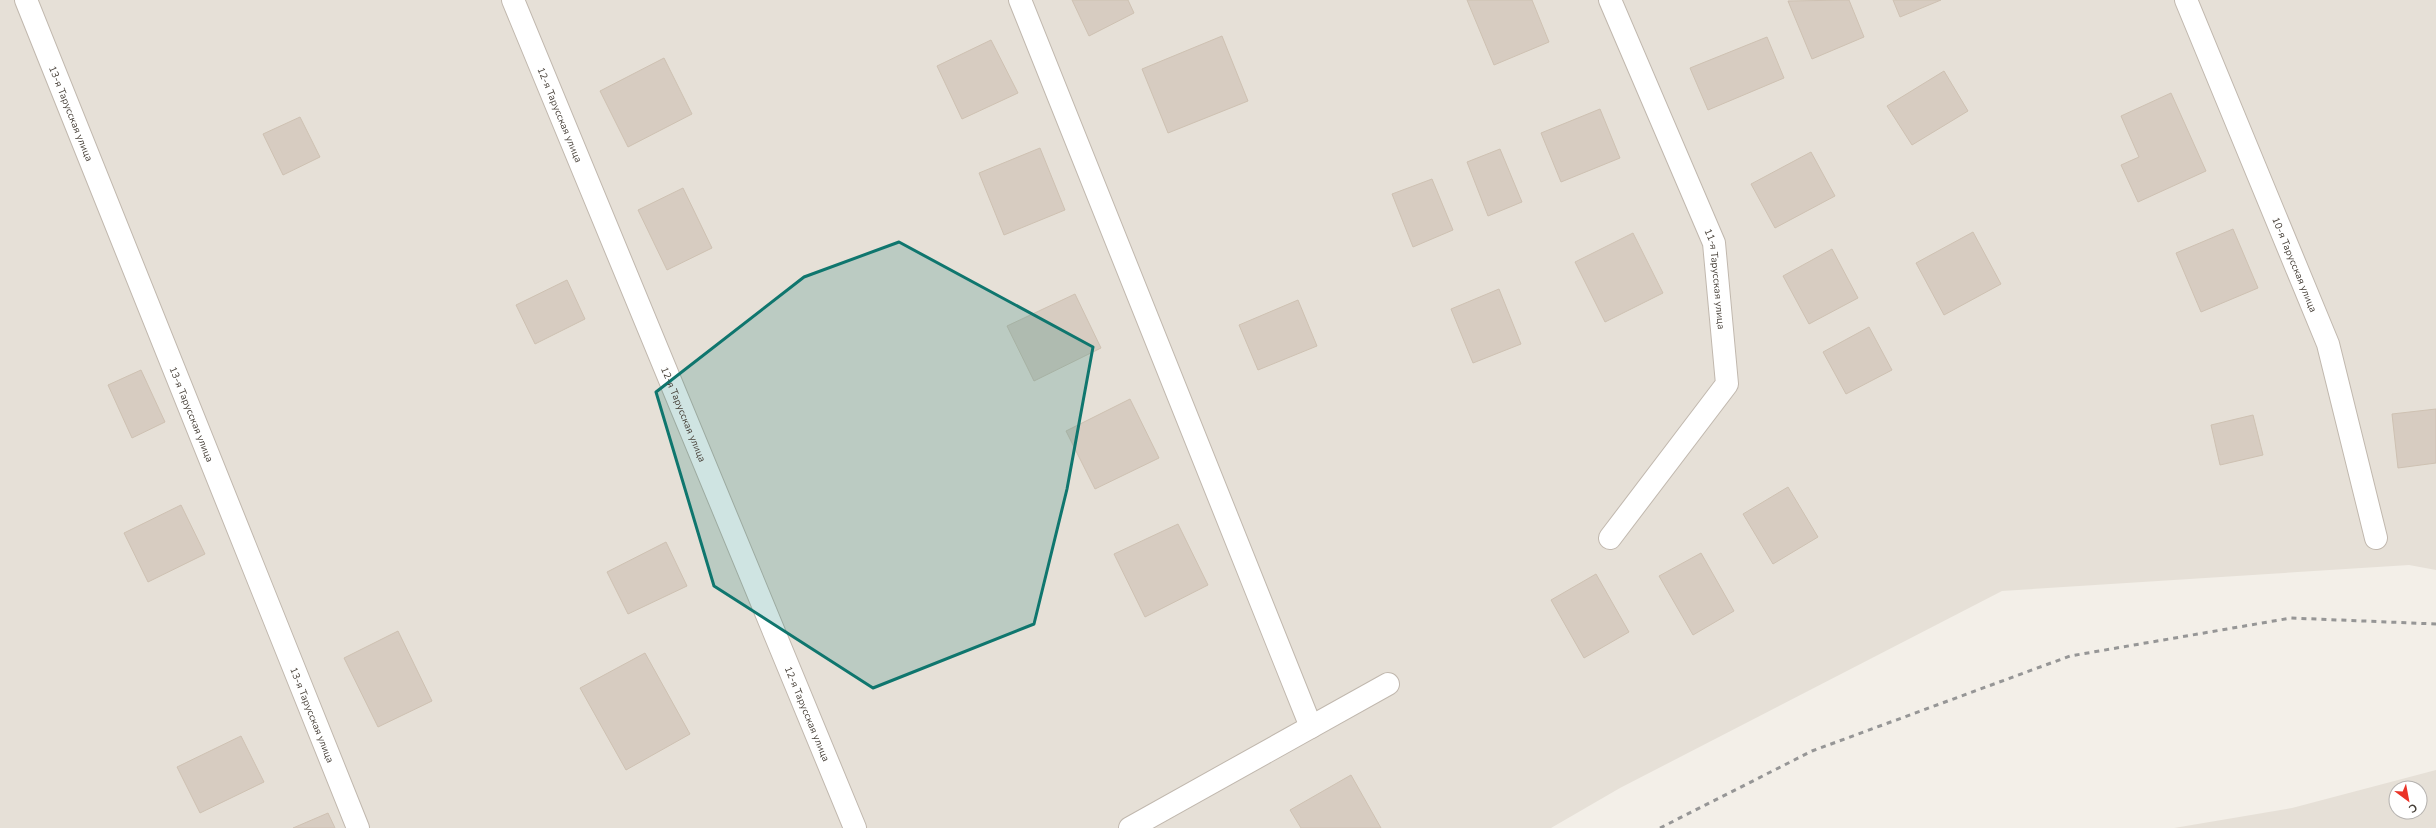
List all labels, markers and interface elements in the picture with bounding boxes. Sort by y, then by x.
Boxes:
street label: 13-я Тарусская улица [45,64,96,164]
street label: 12-я Тарусская улица [533,65,585,165]
street label: 10-я Тарусская улица [2268,215,2320,315]
street label: 11-я Тарусская улица [1701,227,1728,330]
street label: 13-я Тарусская улица [166,364,217,464]
street label: 12-я Тарусская улица [657,365,709,464]
street label: 12-я Тарусская улица [781,664,833,764]
street label: 13-я Тарусская улица [286,665,337,765]
north arrow [2388,780,2428,820]
text: С [2405,800,2420,817]

